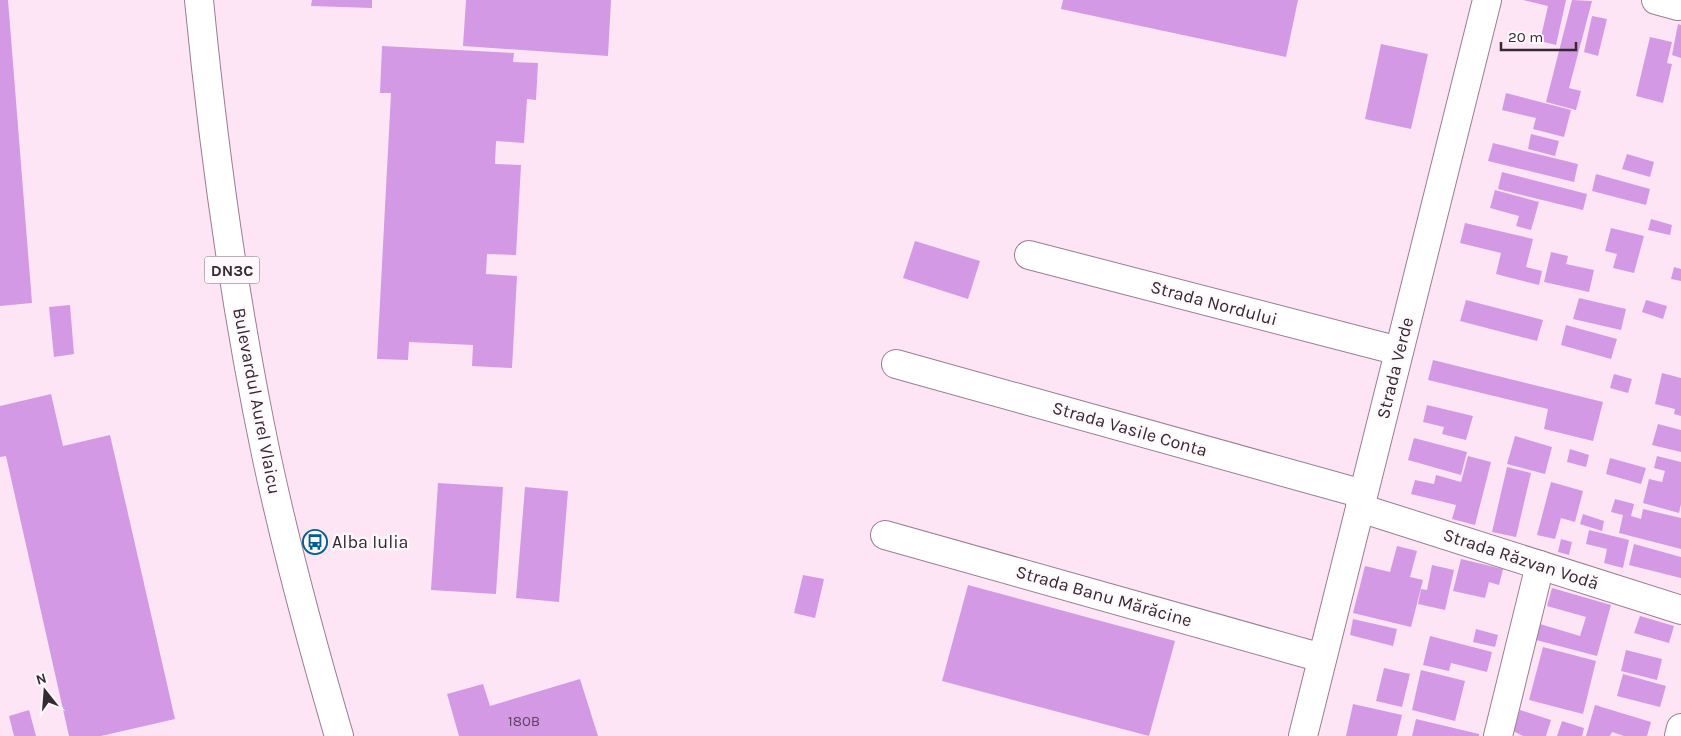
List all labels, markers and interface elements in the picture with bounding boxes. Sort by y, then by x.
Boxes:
scale bar [1501,20,1576,52]
text: 20 m [1508,28,1543,46]
road number: DN3C [204,256,260,284]
street label: Strada Nordului [1148,275,1280,331]
street label: Bulevardul Aurel Vlaicu [228,306,286,496]
street label: Strada Verde [1372,315,1418,421]
street label: Strada Vasile Conta [1050,396,1210,462]
street label: Strada Răzvan Vodă [1440,523,1602,595]
bus stop icon: Alba Iulia [302,529,328,555]
place label: Alba Iulia [332,531,408,553]
street label: Strada Banu Mărăcine [1013,560,1195,632]
north arrow [20,666,70,716]
text: N [34,669,49,689]
house number: 180B [508,712,540,730]

